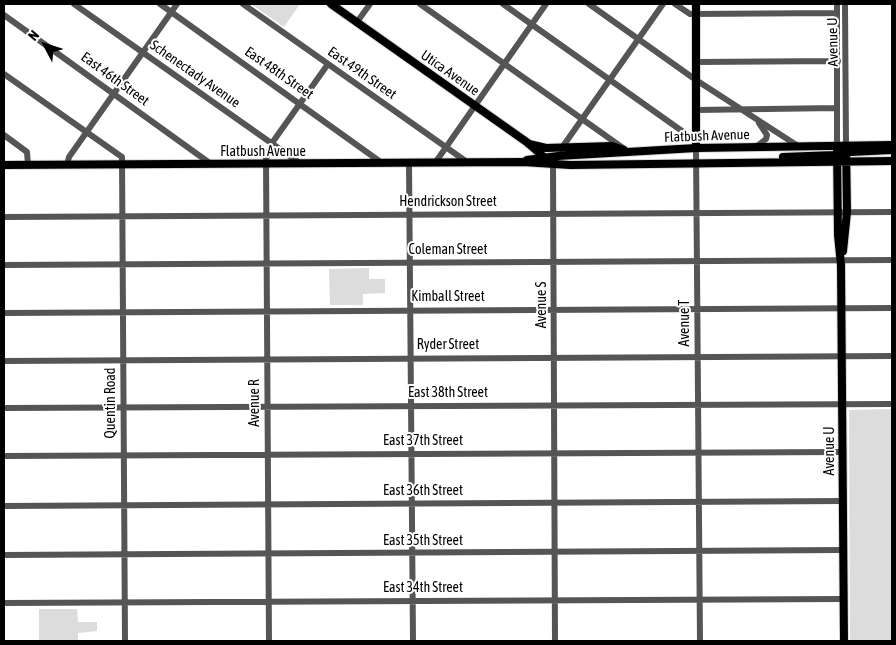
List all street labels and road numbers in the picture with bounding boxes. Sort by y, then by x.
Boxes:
street label: Avenue U [824,17,842,67]
street label: Schenectady Avenue [147,37,243,111]
street label: East 48th Street [241,43,317,103]
street label: East 49th Street [324,43,400,103]
street label: Utica Avenue [417,47,483,99]
street label: East 46th Street [78,49,152,109]
street label: Flatbush Avenue [664,126,750,146]
street label: Flatbush Avenue [220,144,306,160]
street label: Hendrickson Street [399,194,497,210]
street label: Coleman Street [409,242,487,258]
street label: Avenue S [534,282,550,328]
street label: Kimball Street [411,289,485,305]
street label: Avenue T [677,300,693,346]
street label: Ryder Street [417,337,479,353]
street label: Quentin Road [103,368,119,438]
street label: Avenue R [247,379,263,427]
street label: East 38th Street [408,385,488,401]
street label: Avenue U [822,427,838,475]
street label: East 37th Street [383,433,463,449]
street label: East 36th Street [383,483,463,499]
street label: East 35th Street [383,533,463,549]
street label: East 34th Street [383,580,463,596]

